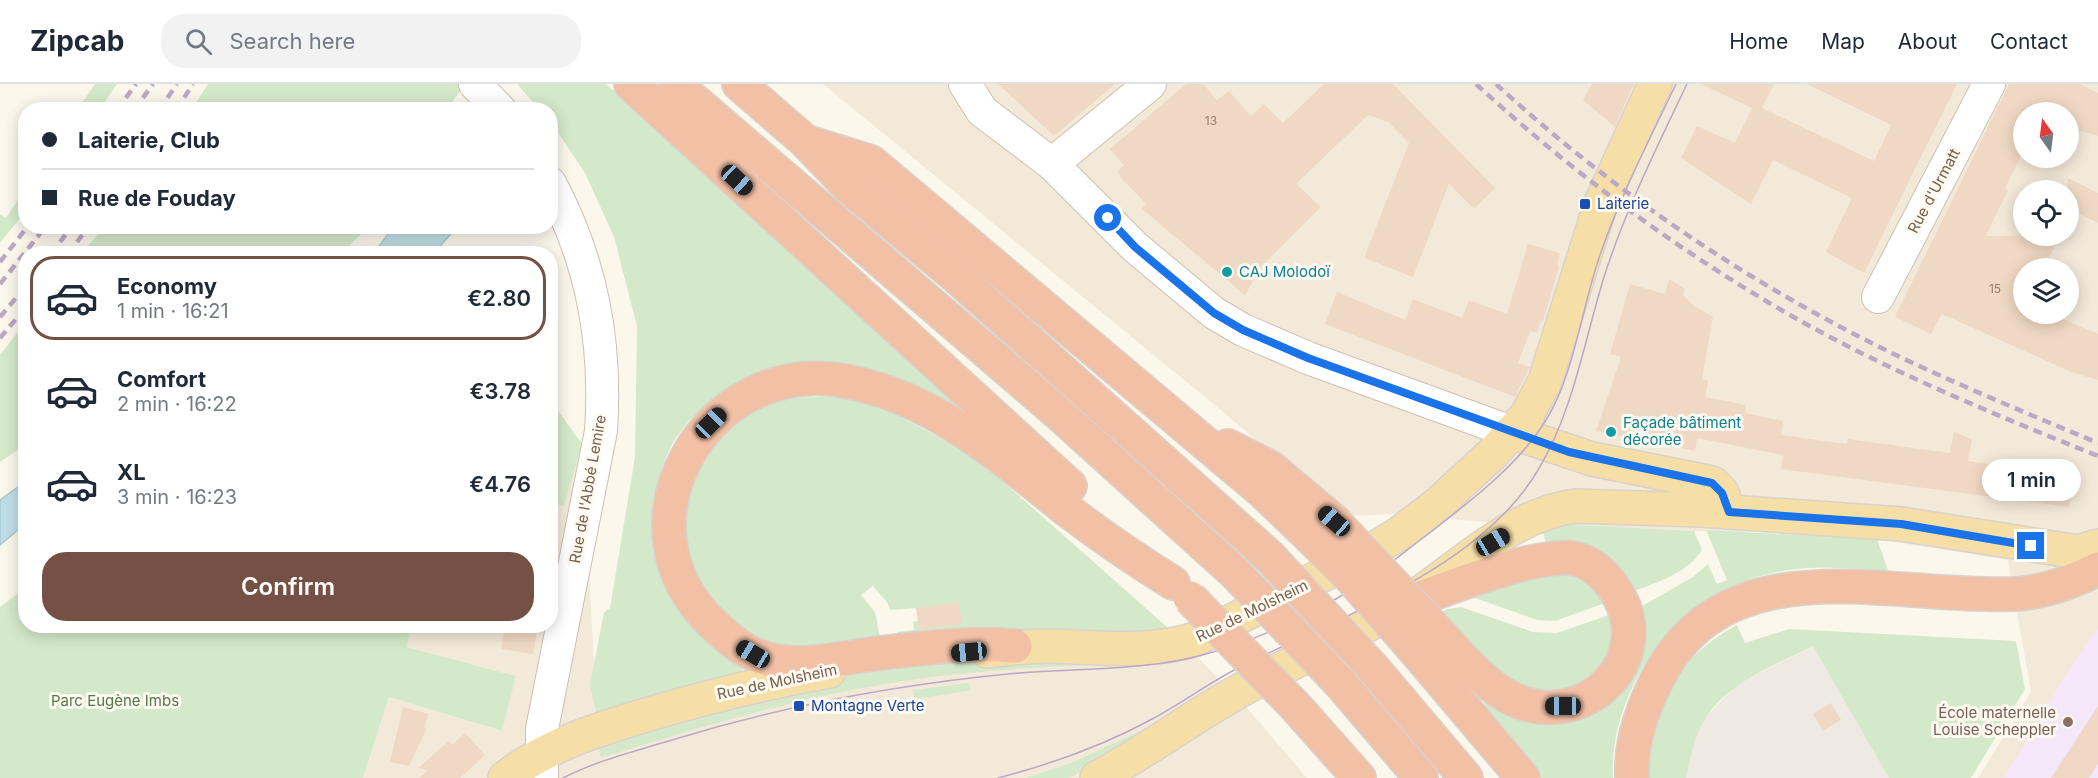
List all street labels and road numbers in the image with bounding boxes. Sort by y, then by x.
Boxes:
street label: Rue d'Urmatt [1903,145,1964,236]
street label: Rue de l'Abbé Lemire [565,413,610,565]
street label: Rue de Molsheim [1193,575,1311,646]
street label: Rue de Molsheim [715,660,839,703]

